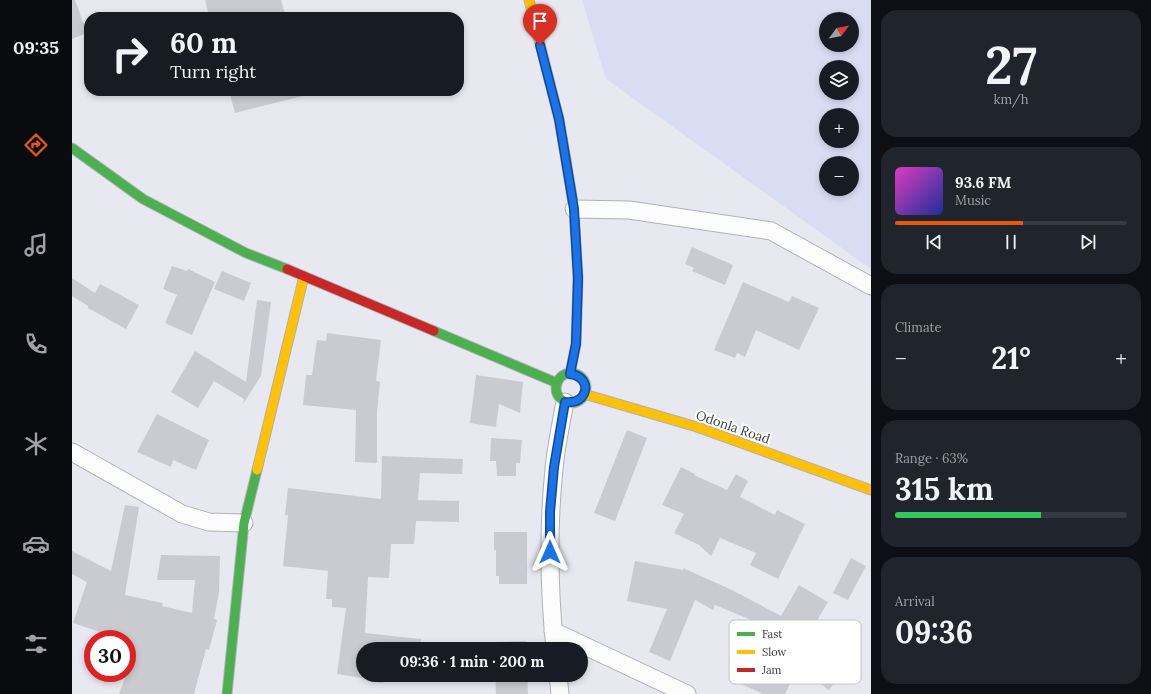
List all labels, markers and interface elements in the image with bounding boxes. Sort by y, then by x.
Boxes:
pin [523,4,557,45]
icon: arrive [529,10,551,32]
north arrow [819,12,859,52]
map controls [819,12,859,196]
text: 60 m [170,25,237,61]
icon: right [104,28,156,80]
text: 27 [985,32,1037,98]
text: 09:35 [13,36,59,59]
text: Turn right [170,60,256,83]
button: layers [819,60,859,100]
text: km/h [993,91,1029,108]
button: + [819,108,859,148]
icon: directions [22,131,50,159]
button: − [819,156,859,196]
text: 93.6 FM [955,173,1011,192]
text: Music [955,192,991,209]
icon: music [22,231,50,259]
icon: previous [923,231,945,253]
icon: pause [1000,231,1022,253]
icon: next [1077,231,1099,253]
text: Climate [895,319,942,336]
icon: phone [22,330,50,358]
text: 21° [991,339,1031,377]
text: − [895,344,907,372]
text: + [1115,344,1127,372]
street label: Odonla Road [694,406,773,448]
icon: climate [22,430,50,458]
text: Range · 63% [895,450,968,467]
text: 315 km [895,470,994,508]
icon: car [22,530,50,558]
position arrow [529,531,571,573]
text: Arrival [895,593,935,610]
text: 09:36 [895,613,973,651]
legend [729,620,861,684]
text: Fast [762,627,783,641]
icon: filters [22,630,50,658]
speed limit sign: 30 [84,630,136,682]
text: Slow [762,645,787,659]
text: 09:36 · 1 min · 200 m [400,652,544,671]
text: Jam [761,663,782,677]

